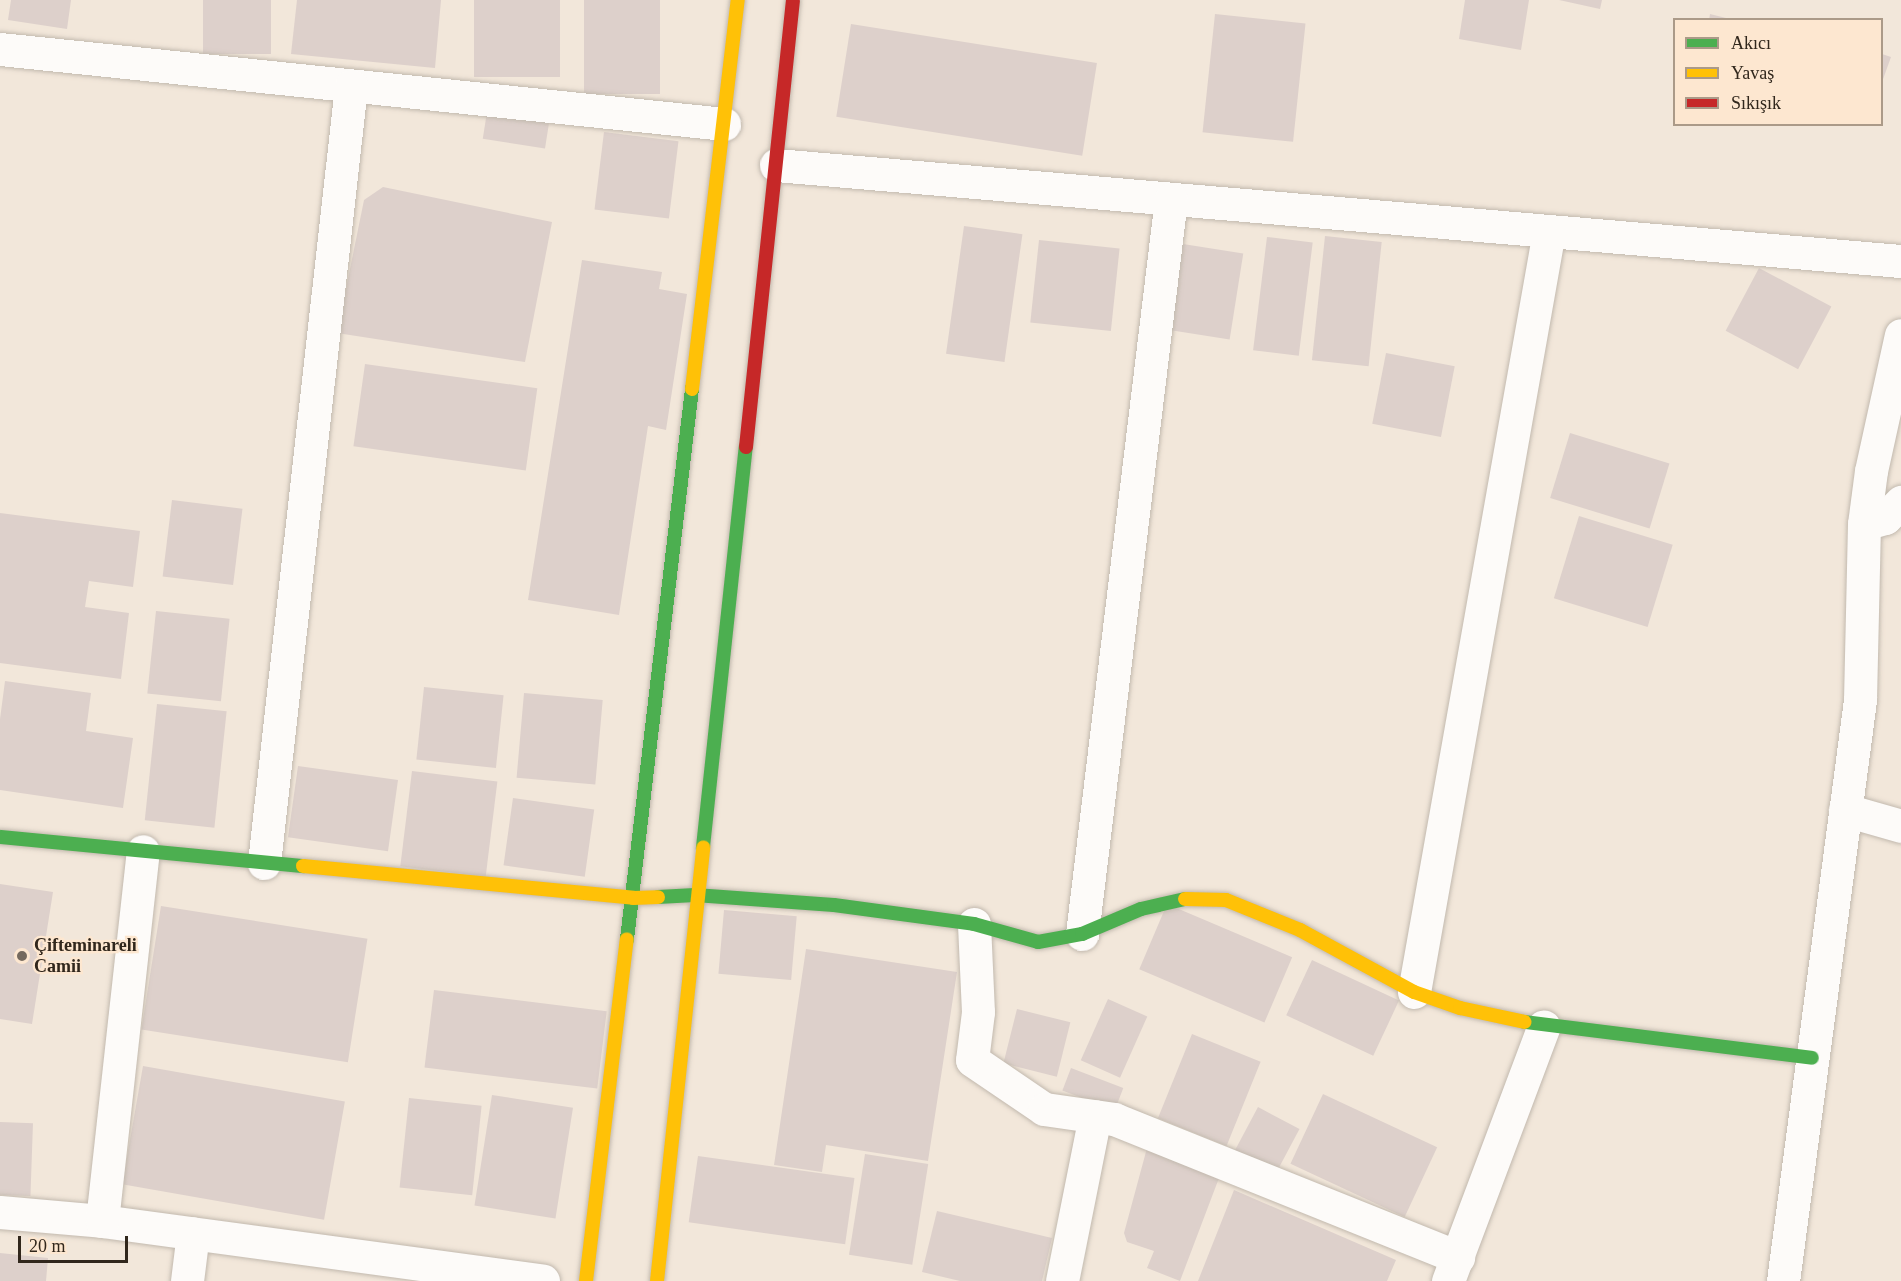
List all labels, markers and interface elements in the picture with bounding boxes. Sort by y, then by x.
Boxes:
legend [1673,18,1883,126]
text: Akıcı [1731,33,1771,53]
text: Yavaş [1731,63,1774,83]
text: Sıkışık [1731,93,1781,113]
place label: Çifteminareli Camii [34,935,137,978]
marker: Çifteminareli Camii [15,949,29,963]
scale bar [21,1224,130,1262]
text: 20 m [29,1236,66,1256]

